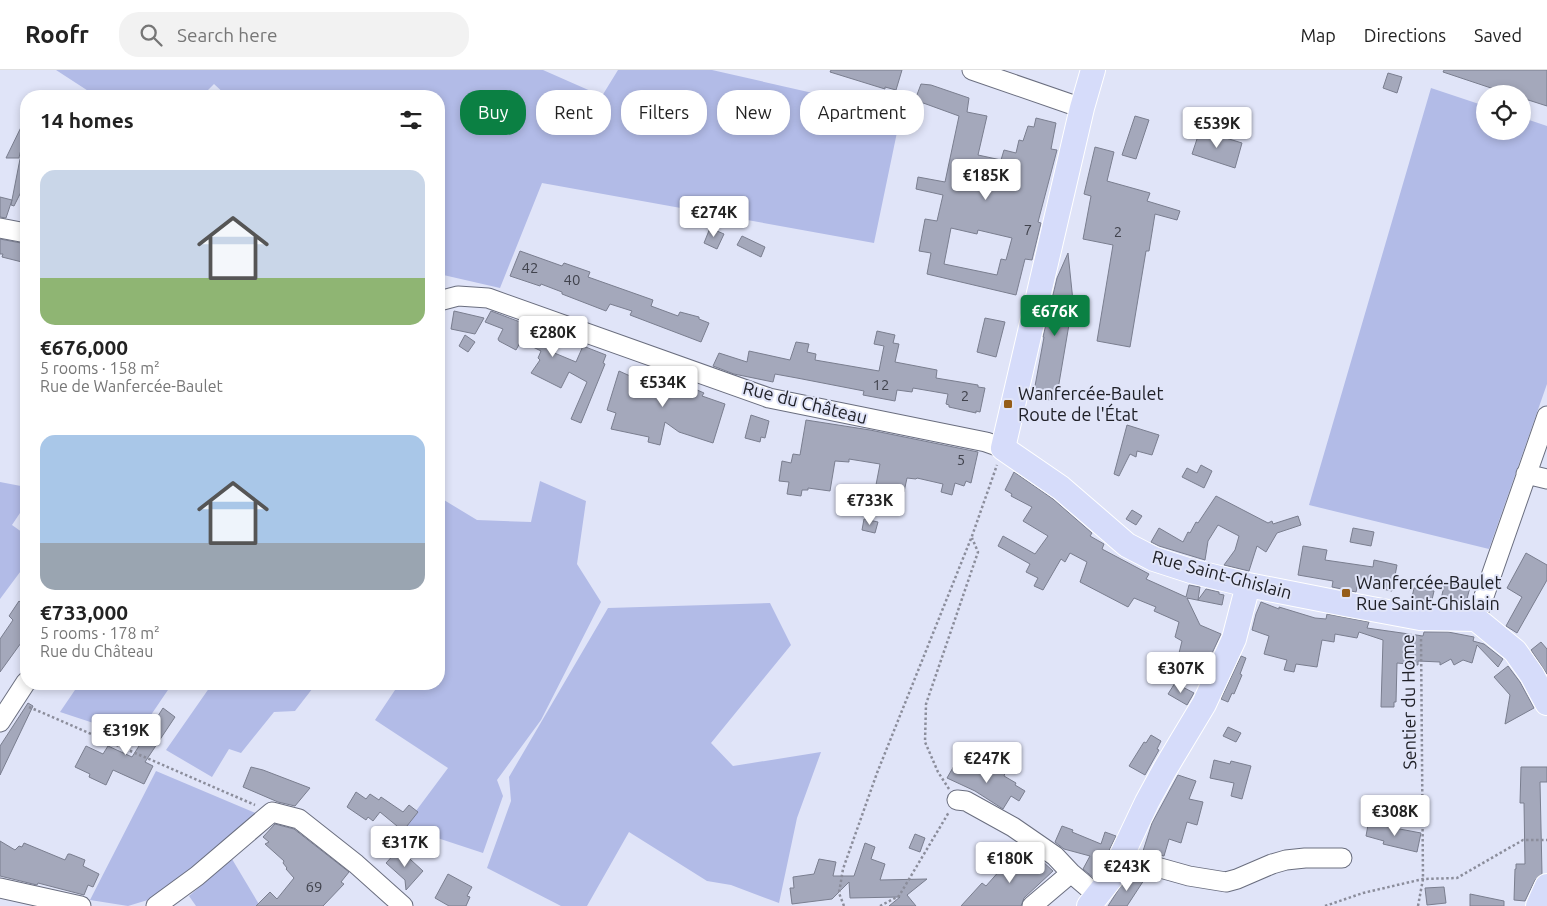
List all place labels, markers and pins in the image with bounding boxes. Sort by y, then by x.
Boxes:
pin: €539K [1182,106,1252,149]
pin: €185K [951,158,1021,201]
pin: €274K [679,196,749,238]
pin: €676K [1020,294,1090,337]
pin: €280K [518,316,588,358]
pin: €534K [628,366,698,408]
place label: Wanfercée-Baulet Route de l'État [1018,383,1163,424]
marker: Wanfercée-Baulet Route de l'État [1002,398,1014,410]
pin: €733K [835,484,905,526]
place label: Wanfercée-Baulet Rue Saint-Ghislain [1356,572,1501,613]
marker: Wanfercée-Baulet Rue Saint-Ghislain [1340,587,1352,599]
pin: €307K [1146,652,1216,694]
pin: €319K [91,714,161,756]
pin: €247K [952,742,1022,784]
pin: €308K [1360,794,1430,837]
pin: €317K [370,826,440,868]
pin: €180K [975,842,1045,884]
pin: €243K [1092,850,1162,892]

